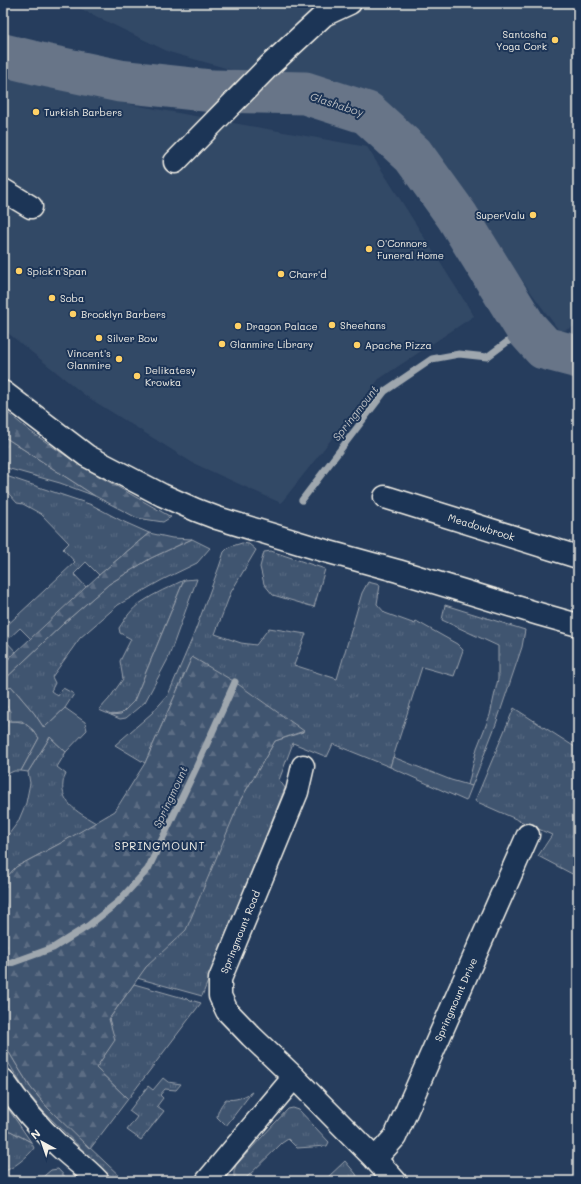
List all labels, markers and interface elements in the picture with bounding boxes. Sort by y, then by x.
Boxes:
place label: Santosha Yoga Cork [496,27,547,53]
marker: Santosha Yoga Cork [550,35,560,45]
water label: Glashaboy [308,88,366,120]
place label: Turkish Barbers [44,105,122,119]
marker: Turkish Barbers [31,107,41,117]
place label: SuperValu [476,208,525,222]
marker: SuperValu [528,210,538,220]
place label: O'Connors Funeral Home [377,236,444,262]
marker: O'Connors Funeral Home [364,244,374,254]
place label: Spick'n'Span [27,264,87,278]
marker: Spick'n'Span [14,266,24,276]
place label: Charr'd [289,267,327,281]
marker: Charr'd [276,269,286,279]
place label: Soba [60,291,84,305]
marker: Soba [47,293,57,303]
place label: Brooklyn Barbers [81,307,166,321]
marker: Brooklyn Barbers [68,309,78,319]
place label: Sheehans [340,318,386,332]
place label: Dragon Palace [246,319,318,333]
marker: Sheehans [327,320,337,330]
marker: Dragon Palace [233,321,243,331]
place label: Silver Bow [107,331,158,345]
marker: Silver Bow [94,333,104,343]
place label: Glanmire Library [230,337,313,351]
place label: Apache Pizza [365,338,432,352]
marker: Glanmire Library [217,339,227,349]
marker: Apache Pizza [352,340,362,350]
place label: Vincent's Glanmire [67,346,111,372]
marker: Vincent's Glanmire [114,354,124,364]
place label: Delikatesy Krowka [145,363,196,389]
marker: Delikatesy Krowka [132,371,142,381]
water label: Springmount [329,382,382,444]
street label: Meadowbrook [446,510,516,544]
water label: Springmount [149,764,191,830]
district label: SPRINGMOUNT [114,838,206,853]
street label: Springmount Road [217,888,263,976]
street label: Springmount Drive [431,955,480,1044]
north arrow [22,1122,62,1162]
text: N [27,1126,43,1142]

